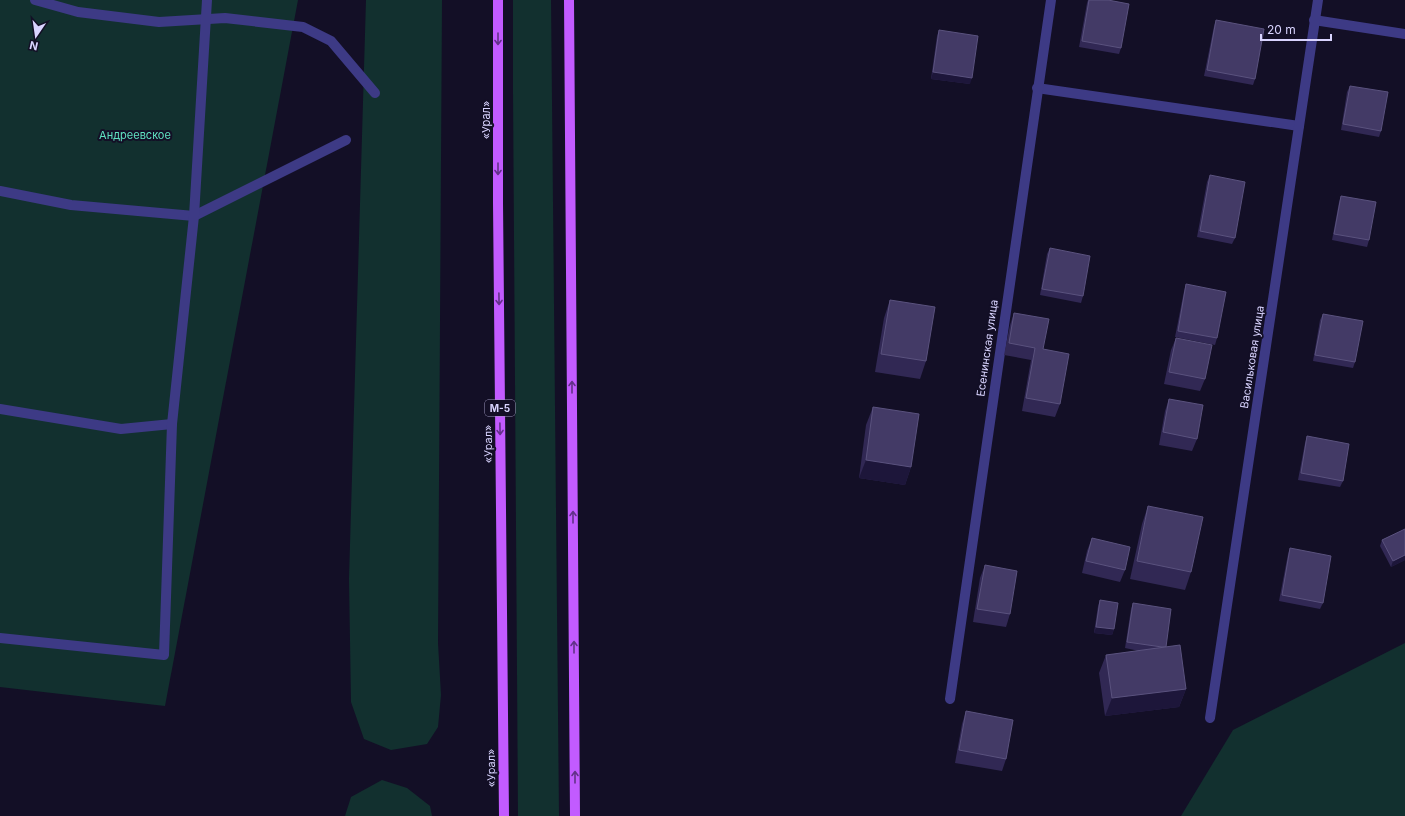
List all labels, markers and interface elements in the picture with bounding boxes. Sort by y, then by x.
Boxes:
north arrow [16,16,56,56]
scale bar [1261,16,1331,42]
text: 20 m [1267,22,1296,37]
one-way arrow [494,32,502,45]
text: N [28,38,39,54]
street label: «Урал» [479,101,493,139]
park label: Андреевское [99,128,171,142]
one-way arrow [494,162,502,175]
one-way arrow [495,292,503,305]
street label: Есенинская улица [973,299,1001,397]
street label: Васильковая улица [1237,305,1267,409]
one-way arrow [568,381,576,394]
road number: М-5 [485,400,515,416]
one-way arrow [496,422,504,435]
street label: «Урал» [481,425,495,463]
one-way arrow [569,511,577,524]
one-way arrow [570,641,578,654]
street label: «Урал» [484,749,498,787]
one-way arrow [571,771,579,784]

